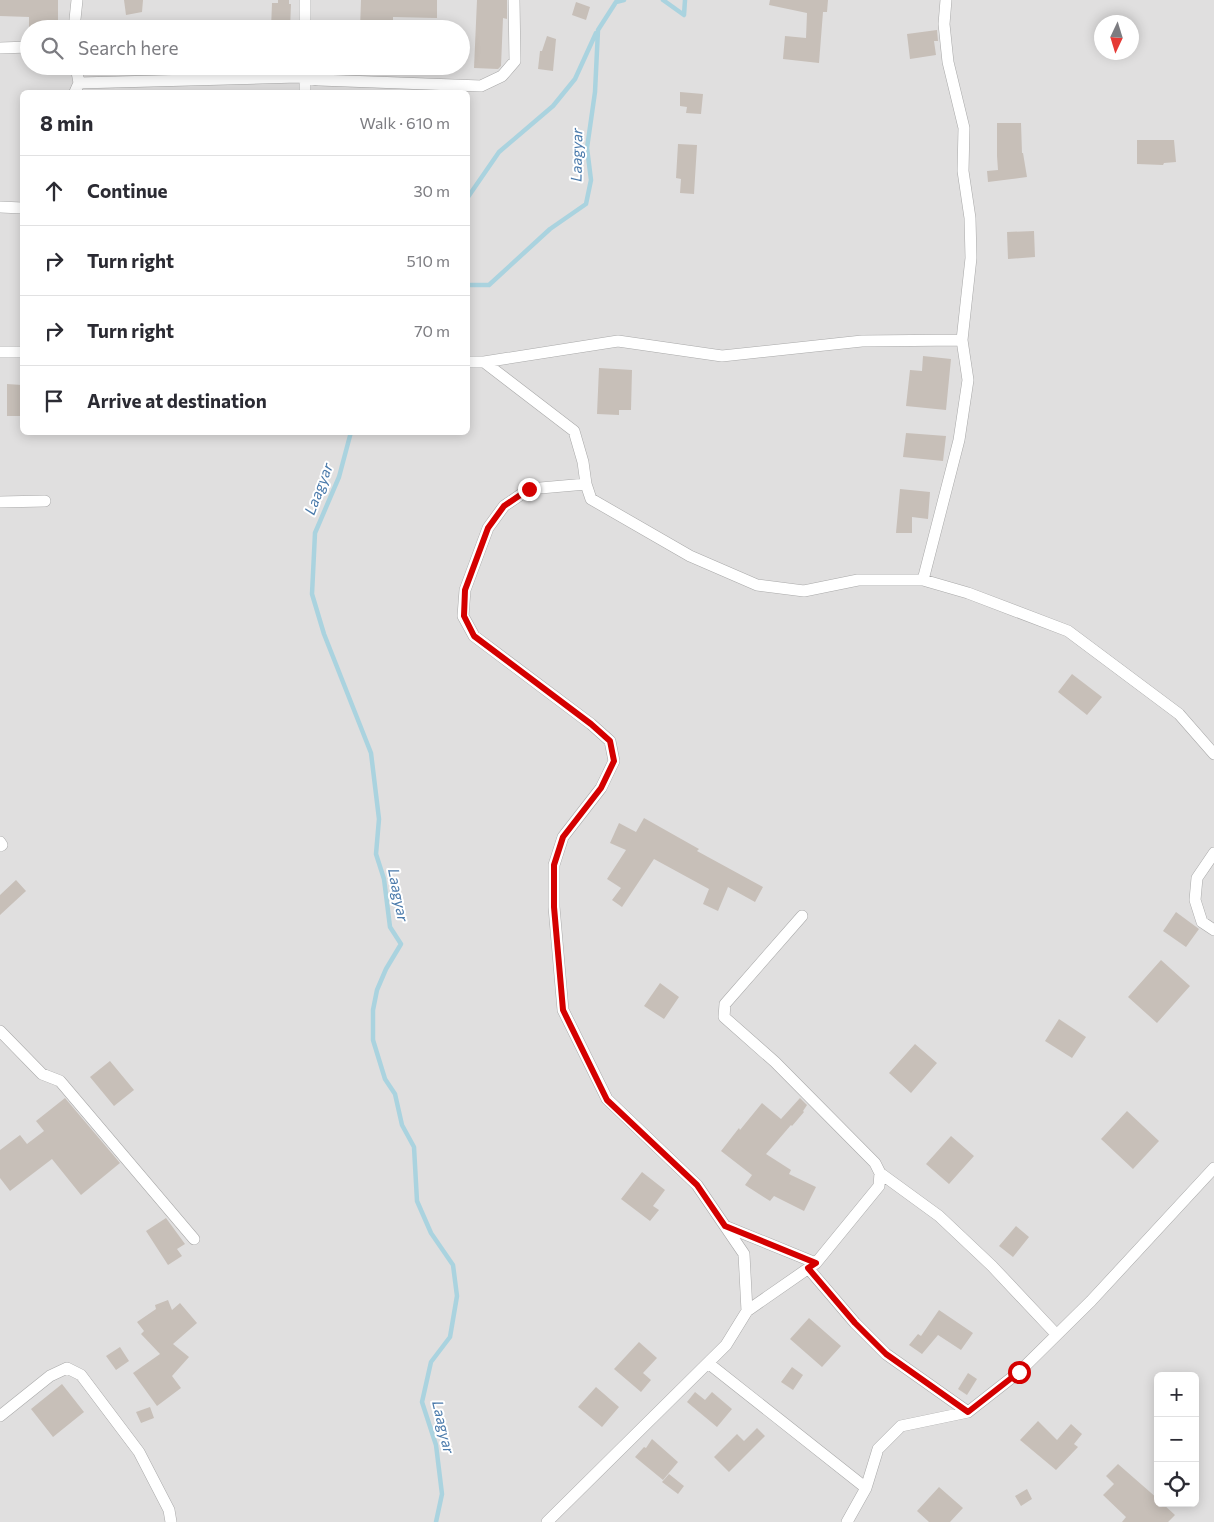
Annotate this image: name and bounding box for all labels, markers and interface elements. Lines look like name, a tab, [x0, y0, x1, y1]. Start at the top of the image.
north arrow	[1094, 15, 1139, 60]
search box	[20, 20, 470, 75]
icon: search	[38, 34, 66, 62]
text: Search here	[78, 36, 178, 59]
text: 8 min	[40, 110, 93, 135]
text: Walk · 610 m	[360, 113, 450, 132]
water label: Laagyar	[567, 127, 585, 182]
icon: ahead	[40, 177, 68, 205]
text: Continue	[87, 179, 167, 202]
text: 30 m	[413, 181, 450, 200]
icon: right	[40, 247, 68, 275]
text: Turn right	[87, 249, 174, 272]
text: 510 m	[407, 251, 450, 270]
icon: right	[40, 317, 68, 345]
text: Turn right	[87, 319, 174, 342]
text: 70 m	[414, 321, 450, 340]
icon: arrive	[40, 387, 68, 415]
text: Arrive at destination	[87, 389, 267, 412]
water label: Laagyar	[300, 459, 336, 517]
route end	[518, 478, 541, 501]
water label: Laagyar	[385, 867, 413, 924]
route start	[1008, 1361, 1031, 1384]
map controls	[1154, 1372, 1199, 1507]
button: +	[1154, 1372, 1199, 1417]
water label: Laagyar	[429, 1399, 459, 1456]
button: −	[1154, 1417, 1199, 1462]
button: locate	[1154, 1462, 1199, 1507]

